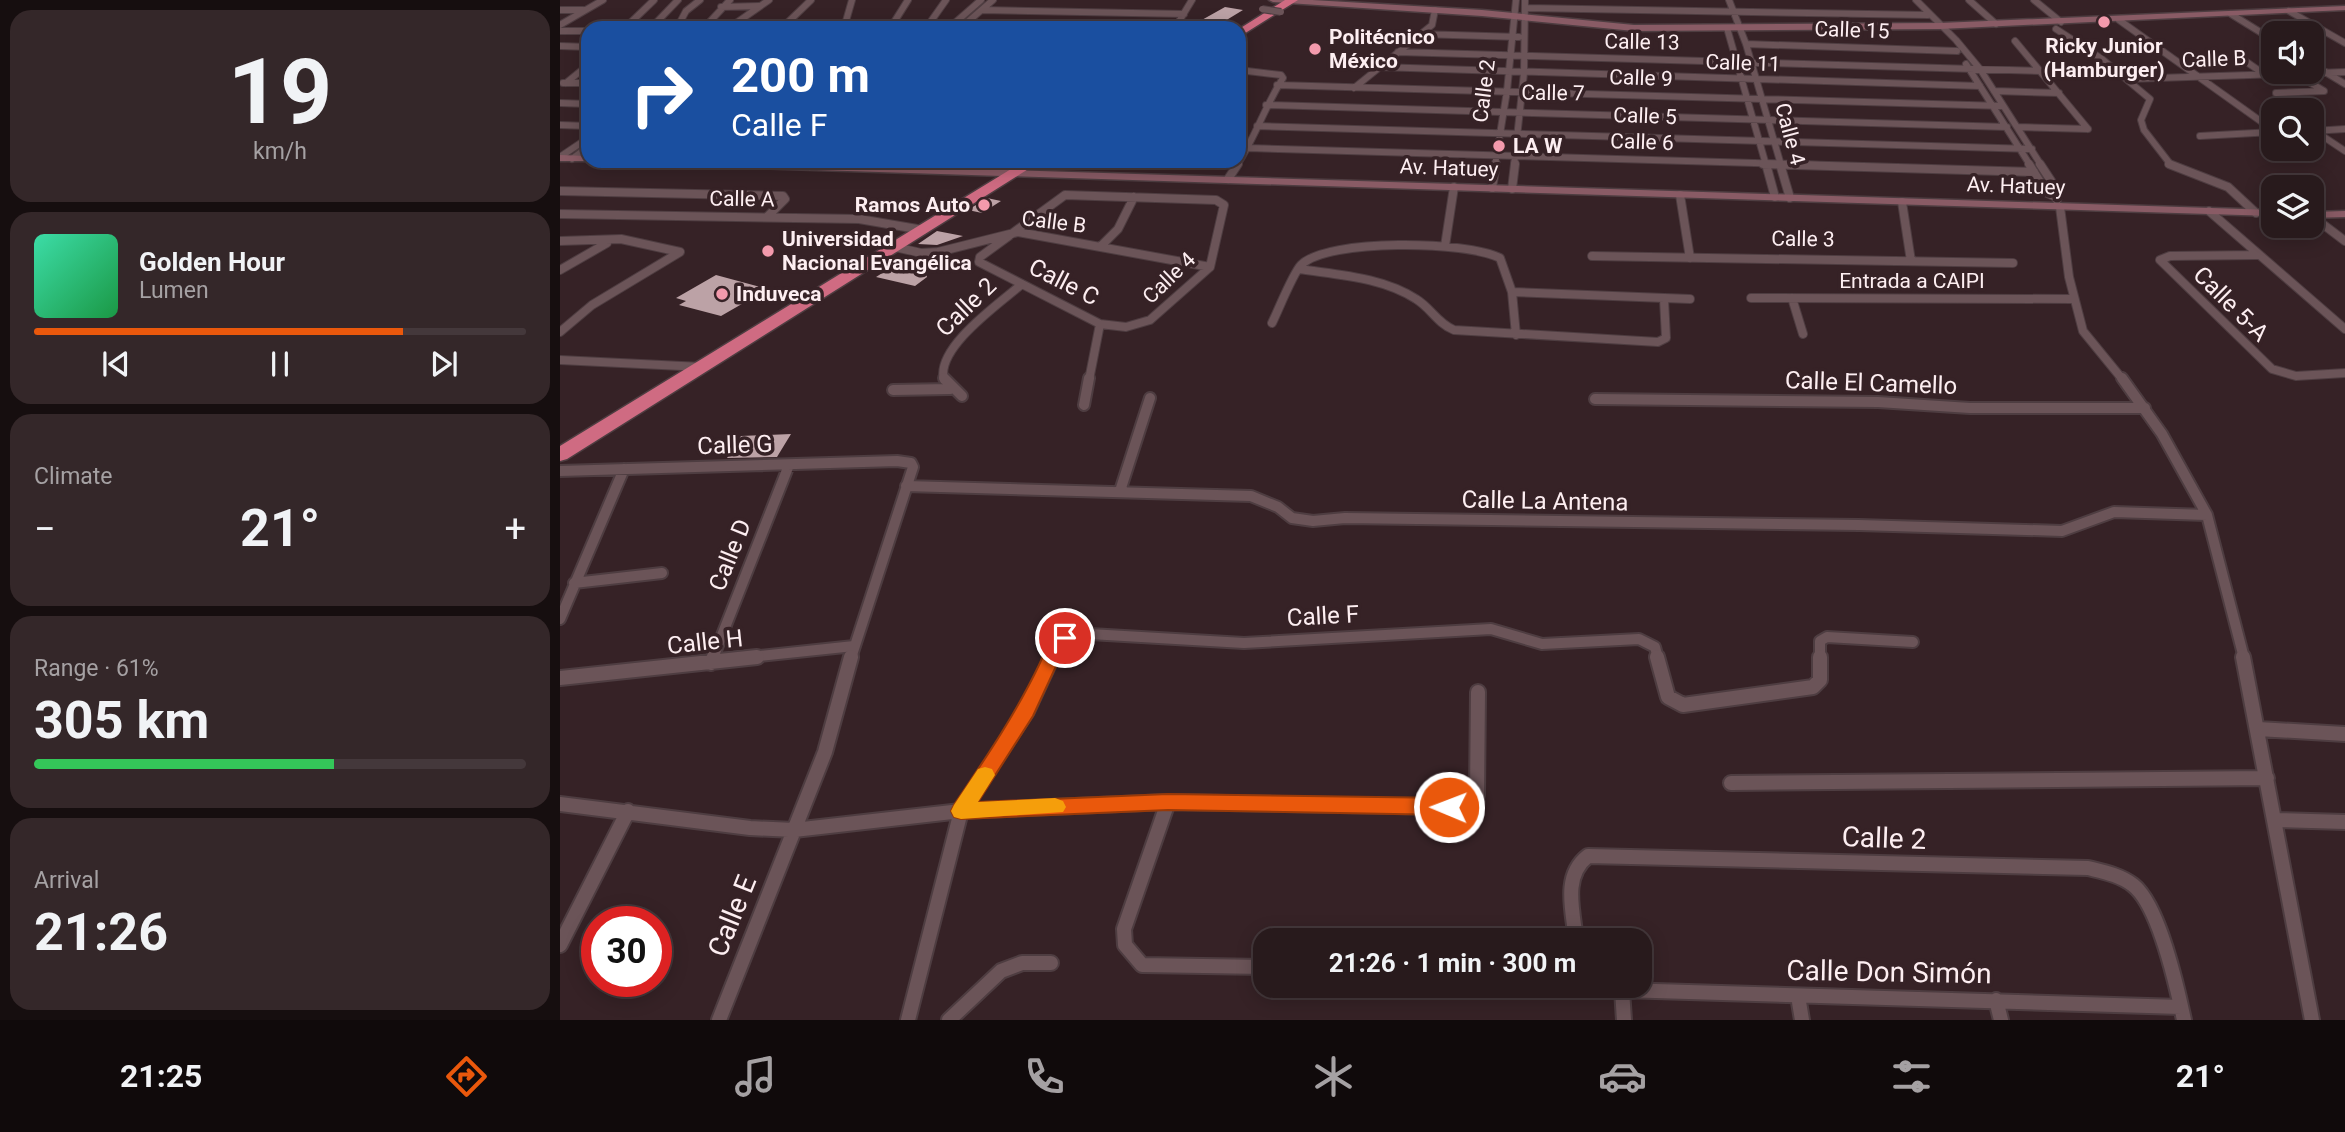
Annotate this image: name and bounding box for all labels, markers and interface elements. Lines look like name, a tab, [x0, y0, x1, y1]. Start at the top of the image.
marker: Ricky Junior (Hamburger)	[2096, 14, 2112, 30]
street label: Calle 15	[1814, 17, 1890, 43]
map controls	[2261, 21, 2324, 238]
button: sound	[2261, 21, 2324, 84]
place label: Politécnico México	[1329, 25, 1435, 73]
street label: Calle 13	[1604, 29, 1680, 55]
place label: Ricky Junior (Hamburger)	[2043, 34, 2165, 82]
text: 19	[228, 39, 332, 145]
marker: Politécnico México	[1307, 41, 1323, 57]
street label: Calle B	[2181, 46, 2247, 72]
text: 200 m	[731, 47, 870, 104]
icon: right	[616, 49, 707, 140]
street label: Calle 11	[1705, 50, 1781, 76]
street label: Calle 2	[1468, 58, 1500, 124]
street label: Calle 9	[1609, 65, 1673, 91]
street label: Calle 7	[1521, 80, 1585, 106]
button: search	[2261, 98, 2324, 161]
street label: Calle 4	[1770, 100, 1810, 168]
street label: Calle 5	[1613, 103, 1677, 129]
text: Calle F	[731, 106, 827, 144]
street label: Calle 6	[1610, 129, 1674, 155]
place label: LA W	[1513, 134, 1563, 158]
text: km/h	[253, 138, 307, 165]
marker: LA W	[1491, 138, 1507, 154]
street label: Av. Hatuey	[1399, 154, 1499, 182]
street label: Av. Hatuey	[1966, 172, 2066, 200]
button: layers	[2261, 175, 2324, 238]
street label: Calle A	[709, 186, 775, 212]
place label: Ramos Auto	[855, 193, 970, 217]
marker: Ramos Auto	[976, 197, 992, 213]
street label: Calle B	[1020, 206, 1088, 238]
street label: Calle 3	[1771, 226, 1835, 252]
place label: Universidad Nacional Evangélica	[782, 227, 972, 275]
marker: Universidad Nacional Evangélica	[760, 243, 776, 259]
text: Golden Hour	[139, 247, 285, 277]
street label: Calle 4	[1138, 247, 1200, 309]
street label: Calle C	[1024, 253, 1104, 311]
street label: Calle 5-A	[2188, 261, 2275, 348]
street label: Entrada a CAIPI	[1839, 269, 1985, 293]
street label: Calle 2	[930, 272, 1002, 342]
text: Lumen	[139, 277, 209, 304]
place label: Induveca	[736, 282, 822, 306]
marker: Induveca	[714, 286, 730, 302]
icon: previous	[97, 345, 135, 383]
icon: pause	[261, 345, 299, 383]
icon: next	[425, 345, 463, 383]
street label: Calle El Camello	[1784, 366, 1958, 400]
street label: Calle G	[697, 430, 773, 460]
text: Climate	[34, 463, 113, 490]
street label: Calle La Antena	[1461, 486, 1629, 516]
text: 21°	[240, 498, 320, 559]
text: −	[34, 507, 56, 551]
text: +	[504, 507, 526, 551]
street label: Calle D	[703, 515, 757, 595]
street label: Calle F	[1286, 600, 1360, 632]
pin	[1035, 608, 1095, 668]
icon: arrive	[1046, 619, 1084, 657]
street label: Calle H	[666, 624, 744, 660]
text: Range · 61%	[34, 655, 159, 682]
text: 305 km	[34, 690, 209, 751]
position arrow	[1412, 770, 1486, 844]
street label: Calle 2	[1841, 820, 1927, 856]
text: Arrival	[34, 867, 99, 894]
street label: Calle E	[701, 871, 763, 961]
text: 21:26	[34, 902, 168, 963]
speed limit sign: 30	[581, 906, 672, 997]
text: 21:26 · 1 min · 300 m	[1329, 948, 1576, 978]
street label: Calle Don Simón	[1786, 954, 1992, 990]
icon: directions	[442, 1052, 491, 1101]
icon: music	[731, 1052, 780, 1101]
icon: phone	[1020, 1052, 1069, 1101]
icon: climate	[1309, 1052, 1358, 1101]
icon: car	[1598, 1052, 1647, 1101]
icon: filters	[1887, 1052, 1936, 1101]
text: 21:25	[120, 1057, 202, 1095]
text: 21°	[2176, 1057, 2225, 1095]

